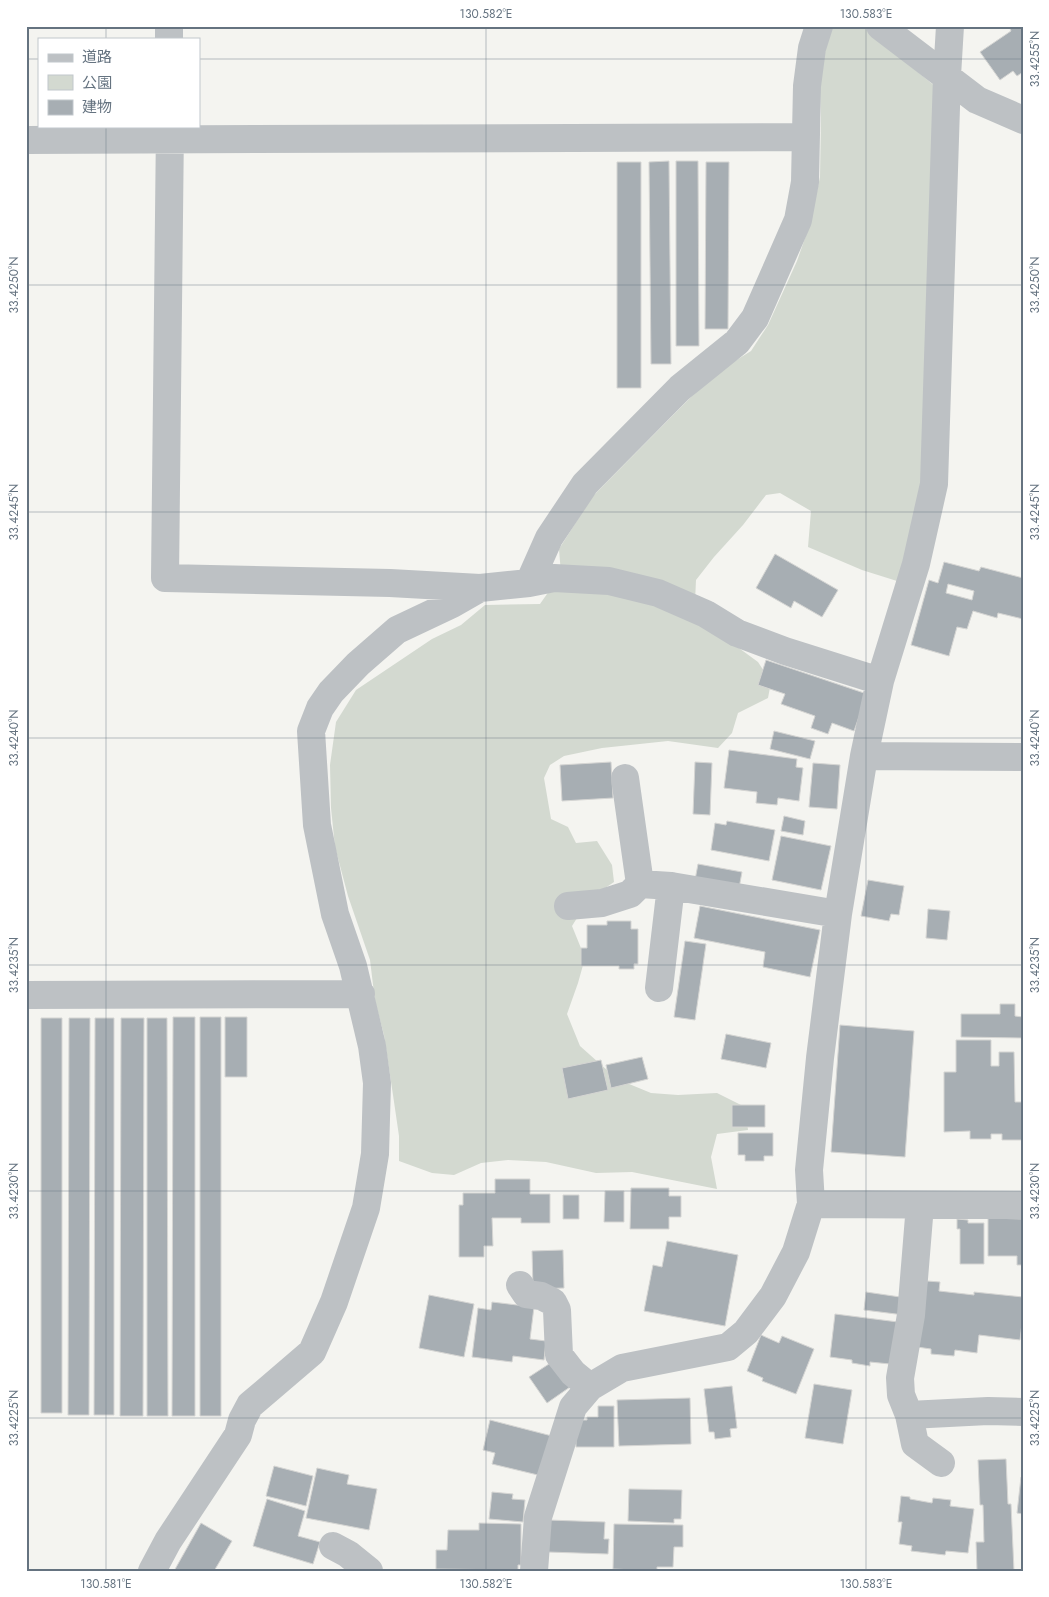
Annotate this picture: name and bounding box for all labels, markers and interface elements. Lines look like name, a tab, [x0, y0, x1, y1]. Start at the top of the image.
text: 130.582°E	[460, 5, 512, 23]
text: 130.583°E	[840, 5, 892, 23]
text: 33.4255°N	[1026, 31, 1044, 87]
legend	[38, 38, 200, 128]
text: 道路	[82, 46, 112, 68]
text: 公園	[82, 72, 112, 94]
text: 建物	[82, 96, 112, 118]
text: 33.4250°N	[5, 257, 23, 313]
text: 33.4250°N	[1026, 257, 1044, 313]
text: 33.4245°N	[5, 484, 23, 540]
text: 33.4245°N	[1026, 484, 1044, 540]
text: 33.4240°N	[5, 709, 23, 767]
text: 33.4240°N	[1026, 709, 1044, 767]
text: 33.4235°N	[5, 937, 23, 993]
text: 33.4235°N	[1026, 937, 1044, 993]
text: 33.4230°N	[5, 1163, 23, 1219]
text: 33.4230°N	[1026, 1163, 1044, 1219]
text: 33.4225°N	[5, 1390, 23, 1446]
text: 33.4225°N	[1026, 1390, 1044, 1446]
text: 130.581°E	[80, 1575, 132, 1593]
text: 130.582°E	[460, 1575, 512, 1593]
text: 130.583°E	[840, 1575, 892, 1593]

